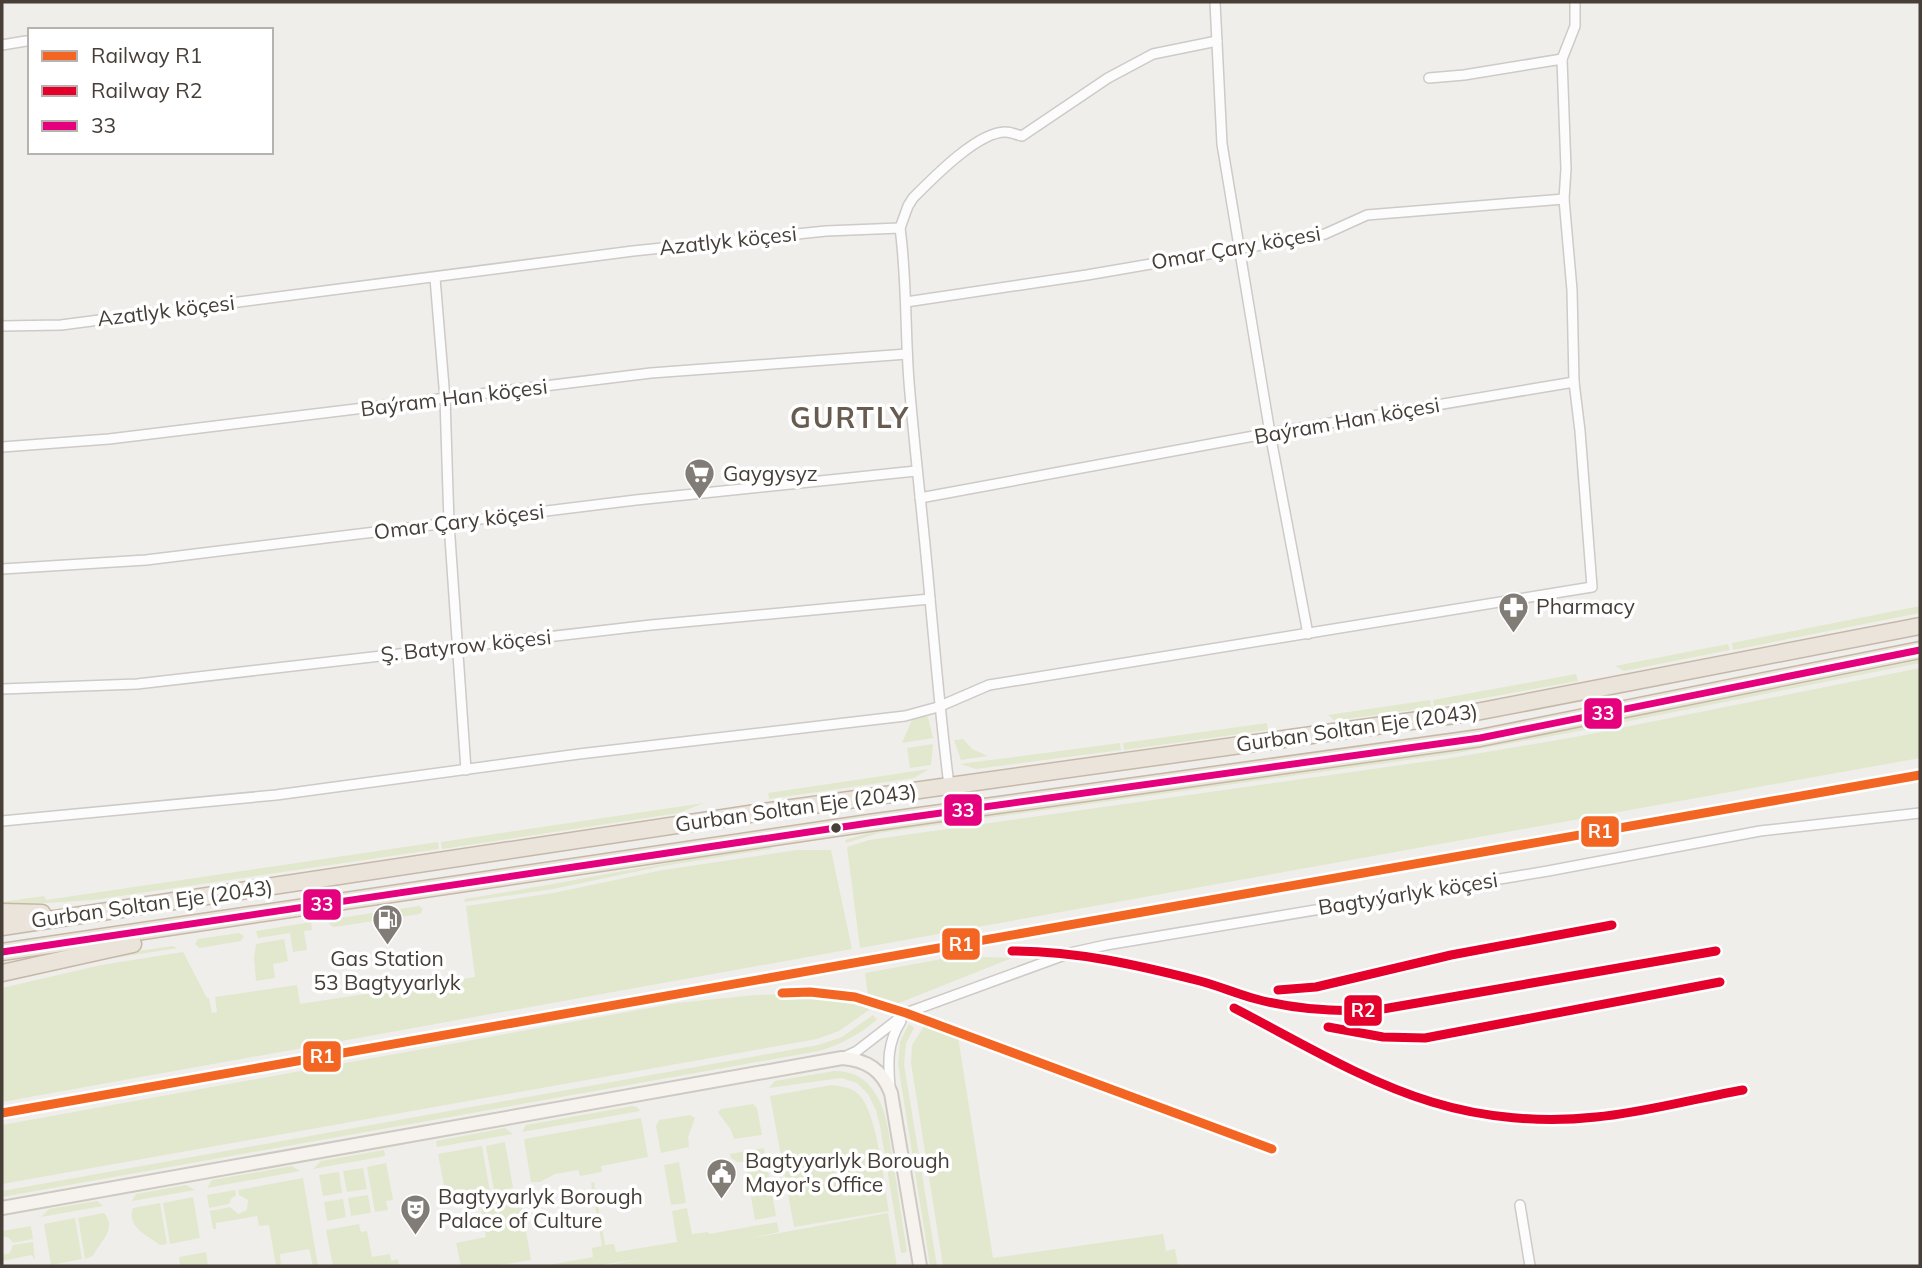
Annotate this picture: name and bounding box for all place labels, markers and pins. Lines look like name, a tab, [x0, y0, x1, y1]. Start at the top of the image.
supermarket icon: Gaygysyz	[683, 457, 717, 501]
place label: Gaygysyz	[723, 460, 818, 486]
pharmacy icon: Pharmacy	[1496, 590, 1530, 634]
place label: Pharmacy	[1536, 593, 1635, 619]
unlabelled marker	[829, 821, 843, 835]
fuel station icon: Gas Station 53 Bagtyyarlyk	[370, 902, 404, 946]
place label: Gas Station 53 Bagtyyarlyk	[313, 945, 461, 995]
place label: Bagtyyarlyk Borough Mayor's Office	[745, 1147, 950, 1197]
public building icon: Bagtyyarlyk Borough Mayor's Office	[705, 1156, 739, 1200]
place label: Bagtyyarlyk Borough Palace of Culture	[438, 1183, 643, 1233]
theatre icon: Bagtyyarlyk Borough Palace of Culture	[398, 1192, 432, 1236]

